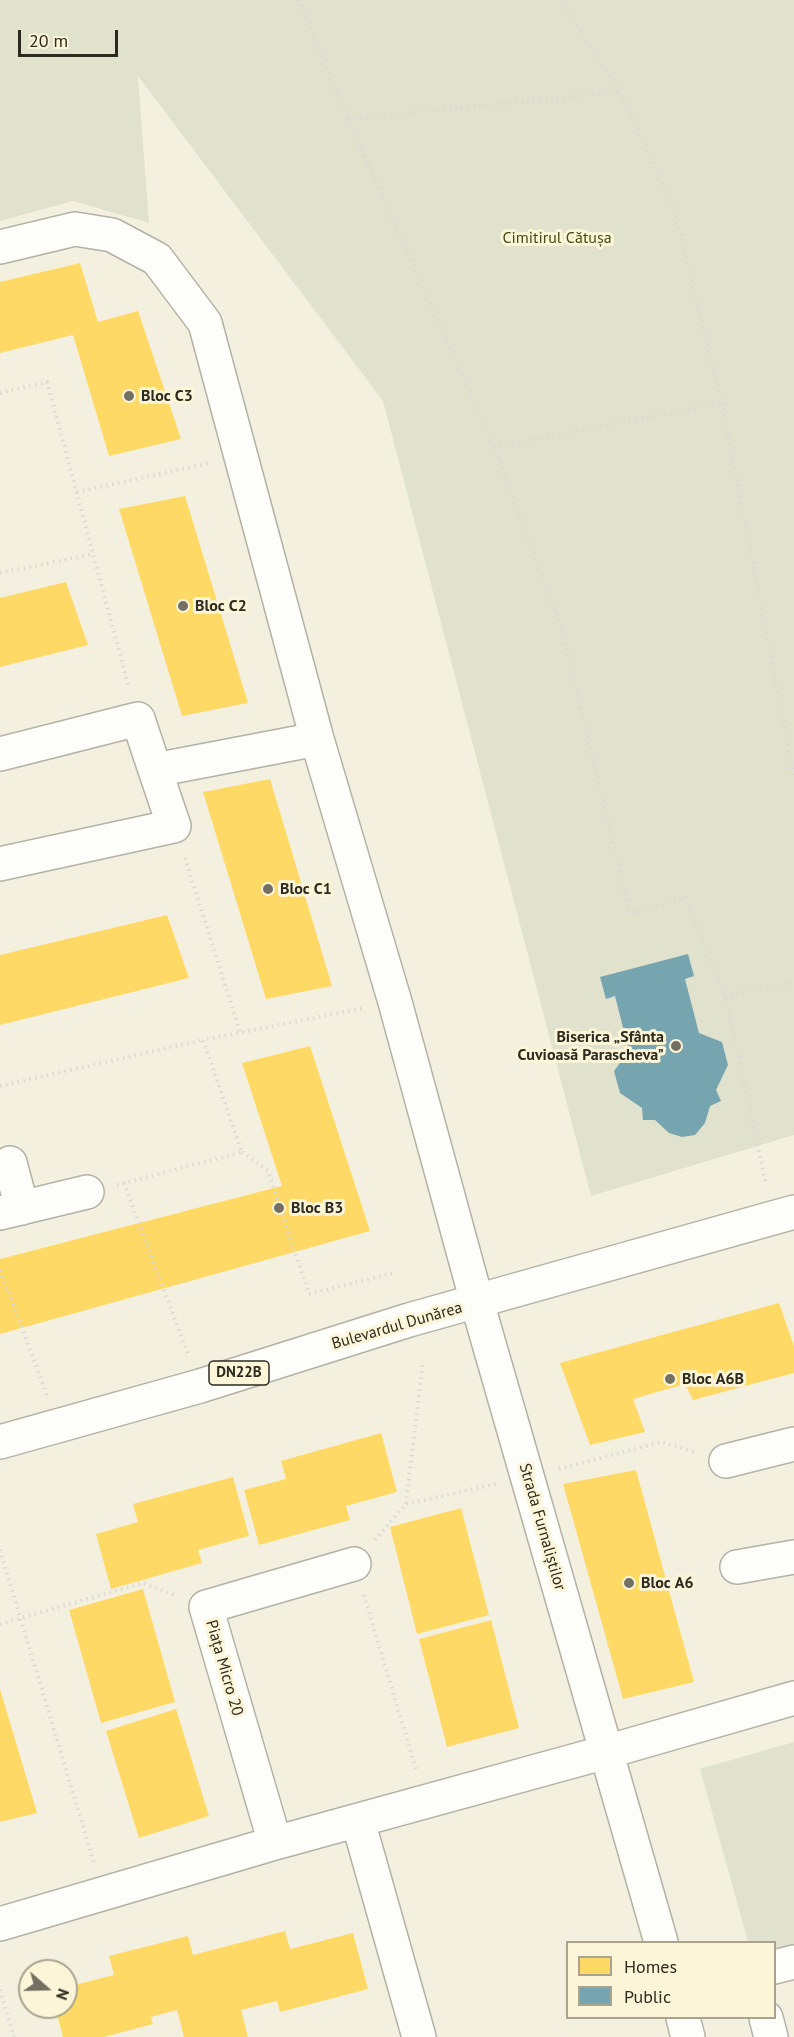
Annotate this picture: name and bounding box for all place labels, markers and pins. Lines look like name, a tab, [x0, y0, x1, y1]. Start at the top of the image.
place label: Bloc C3	[141, 386, 193, 406]
marker: Bloc C3	[122, 389, 136, 403]
place label: Bloc C2	[195, 596, 247, 616]
marker: Bloc C2	[176, 599, 190, 613]
place label: Bloc C1	[280, 879, 332, 899]
marker: Bloc C1	[261, 882, 275, 896]
place label: Biserica „Sfânta Cuvioasă Parascheva"	[518, 1027, 664, 1065]
marker: Biserica „Sfânta Cuvioasă Parascheva"	[669, 1039, 683, 1053]
place label: Bloc B3	[291, 1198, 343, 1218]
marker: Bloc B3	[272, 1201, 286, 1215]
place label: Bloc A6B	[682, 1369, 744, 1389]
marker: Bloc A6B	[663, 1372, 677, 1386]
place label: Bloc A6	[641, 1573, 693, 1593]
marker: Bloc A6	[622, 1576, 636, 1590]

